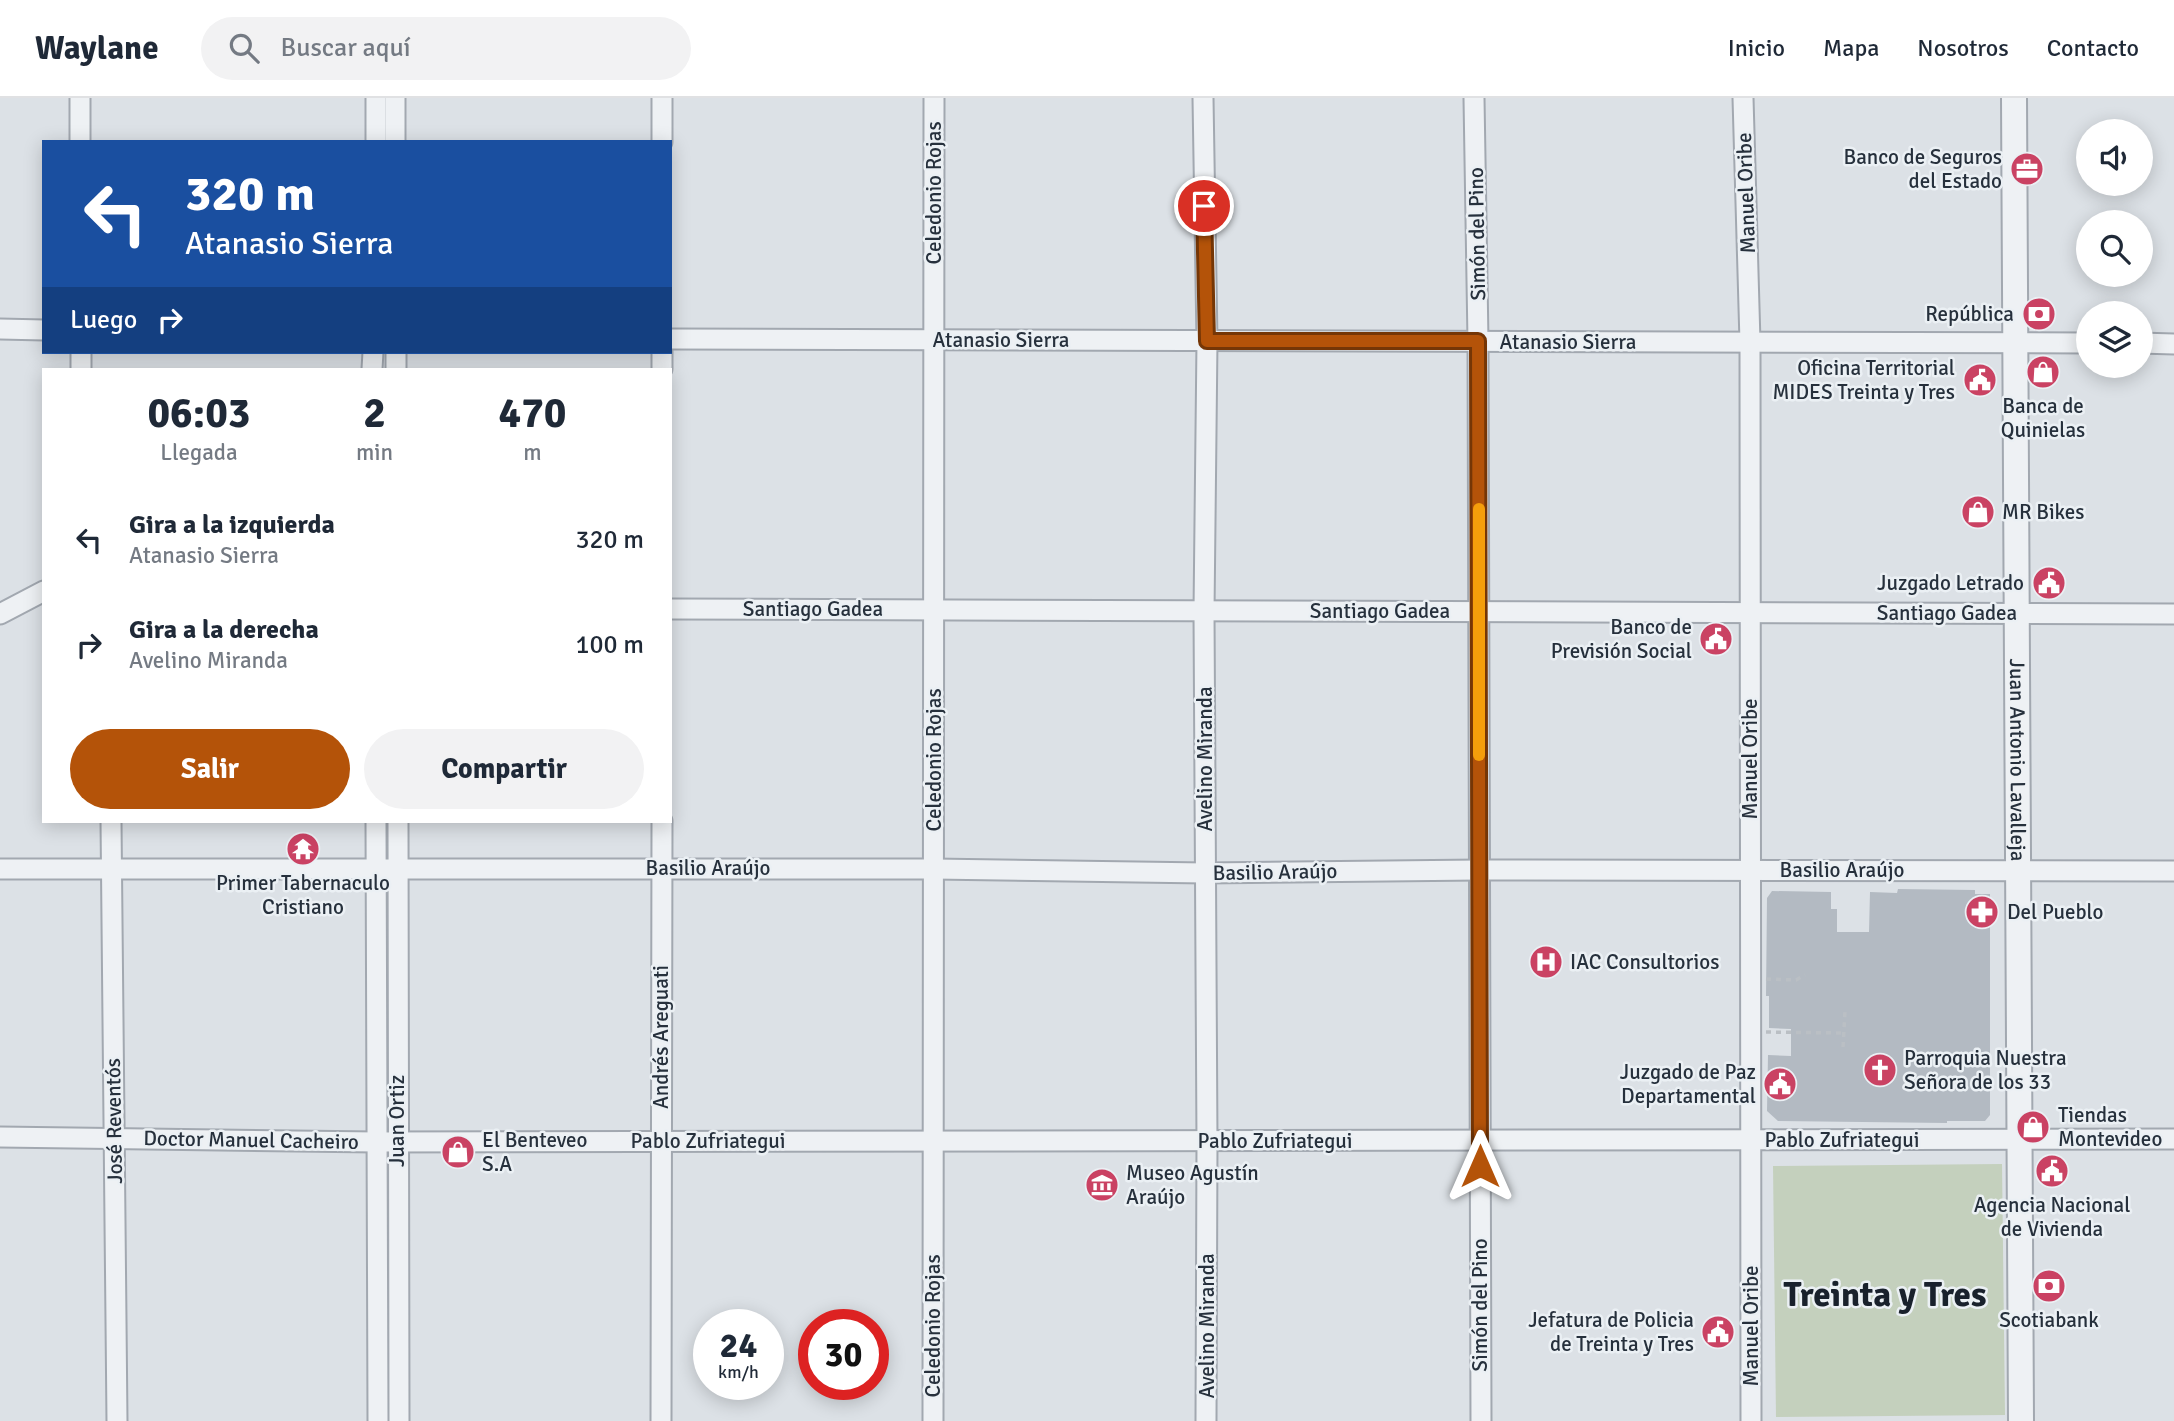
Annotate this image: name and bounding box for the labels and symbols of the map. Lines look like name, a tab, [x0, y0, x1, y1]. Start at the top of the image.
street label: Celedonio Rojas	[921, 121, 947, 265]
street label: Manuel Oribe	[1731, 132, 1761, 254]
place label: Banco de Seguros del Estado	[1843, 144, 2002, 194]
office icon: Banco de Seguros del Estado	[2008, 150, 2046, 188]
street label: Simón del Pino	[1463, 167, 1491, 301]
pin	[1174, 176, 1234, 236]
bank icon: República	[2020, 295, 2058, 333]
place label: República	[1925, 301, 2014, 327]
street label: Atanasio Sierra	[933, 327, 1069, 353]
street label: Atanasio Sierra	[1500, 329, 1636, 355]
shop icon: Banca de Quinielas	[2024, 353, 2062, 391]
place label: Oficina Territorial MIDES Treinta y Tres	[1772, 355, 1955, 405]
public building icon: Oficina Territorial MIDES Treinta y Tres	[1961, 361, 1999, 399]
place label: Banca de Quinielas	[2001, 393, 2085, 443]
shop icon: MR Bikes	[1959, 493, 1997, 531]
place label: MR Bikes	[2002, 499, 2084, 525]
public building icon: Juzgado Letrado	[2030, 564, 2068, 602]
place label: Juzgado Letrado	[1877, 570, 2024, 596]
street label: Santiago Gadea	[743, 596, 883, 622]
street label: Santiago Gadea	[1310, 598, 1450, 624]
street label: Santiago Gadea	[1877, 600, 2017, 626]
place label: Banco de Previsión Social	[1551, 614, 1692, 664]
public building icon: Banco de Previsión Social	[1697, 620, 1735, 658]
street label: Juan Antonio Lavalleja	[2004, 658, 2031, 862]
street label: Avelino Miranda	[1192, 686, 1218, 832]
street label: Celedonio Rojas	[921, 688, 947, 832]
street label: Manuel Oribe	[1737, 699, 1763, 819]
temple icon: Primer Tabernaculo Cristiano	[284, 830, 322, 868]
street label: Basilio Araújo	[646, 855, 770, 881]
street label: Basilio Araújo	[1780, 857, 1904, 883]
street label: Basilio Araújo	[1212, 858, 1338, 886]
place label: Primer Tabernaculo Cristiano	[216, 870, 390, 920]
pharmacy icon: Del Pueblo	[1963, 893, 2001, 931]
place label: Del Pueblo	[2007, 899, 2103, 925]
hospital icon: IAC Consultorios	[1527, 943, 1565, 981]
place label: IAC Consultorios	[1570, 949, 1719, 975]
street label: Andrés Areguati	[648, 965, 674, 1109]
place label: Parroquia Nuestra Señora de los 33	[1904, 1045, 2067, 1095]
church icon: Parroquia Nuestra Señora de los 33	[1861, 1051, 1899, 1089]
street label: José Reventós	[100, 1058, 128, 1184]
place label: Juzgado de Paz Departamental	[1620, 1059, 1756, 1109]
public building icon: Juzgado de Paz Departamental	[1761, 1065, 1799, 1103]
street label: Juan Ortiz	[384, 1075, 410, 1167]
place label: Tiendas Montevideo	[2058, 1102, 2162, 1152]
shop icon: Tiendas Montevideo	[2014, 1108, 2052, 1146]
street label: Doctor Manuel Cacheiro	[143, 1125, 359, 1155]
place label: El Benteveo S.A	[482, 1127, 587, 1177]
street label: Pablo Zufriategui	[1765, 1127, 1919, 1153]
street label: Pablo Zufriategui	[631, 1128, 785, 1154]
street label: Pablo Zufriategui	[1198, 1128, 1352, 1154]
position arrow	[1443, 1129, 1517, 1203]
shop icon: El Benteveo S.A	[439, 1133, 477, 1171]
public building icon: Agencia Nacional de Vivienda	[2033, 1152, 2071, 1190]
place label: Museo Agustín Araújo	[1126, 1160, 1259, 1210]
museum icon: Museo Agustín Araújo	[1083, 1166, 1121, 1204]
place label: Agencia Nacional de Vivienda	[1974, 1192, 2130, 1242]
street label: Simón del Pino	[1467, 1238, 1493, 1372]
street label: Avelino Miranda	[1194, 1253, 1220, 1399]
street label: Celedonio Rojas	[920, 1254, 946, 1398]
street label: Manuel Oribe	[1738, 1266, 1764, 1386]
bank icon: Scotiabank	[2030, 1267, 2068, 1305]
district label: Treinta y Tres	[1784, 1273, 1986, 1316]
place label: Jefatura de Policia de Treinta y Tres	[1528, 1307, 1694, 1357]
place label: Scotiabank	[1999, 1307, 2099, 1333]
speed limit sign: 30	[798, 1309, 889, 1400]
public building icon: Jefatura de Policia de Treinta y Tres	[1699, 1313, 1737, 1351]

